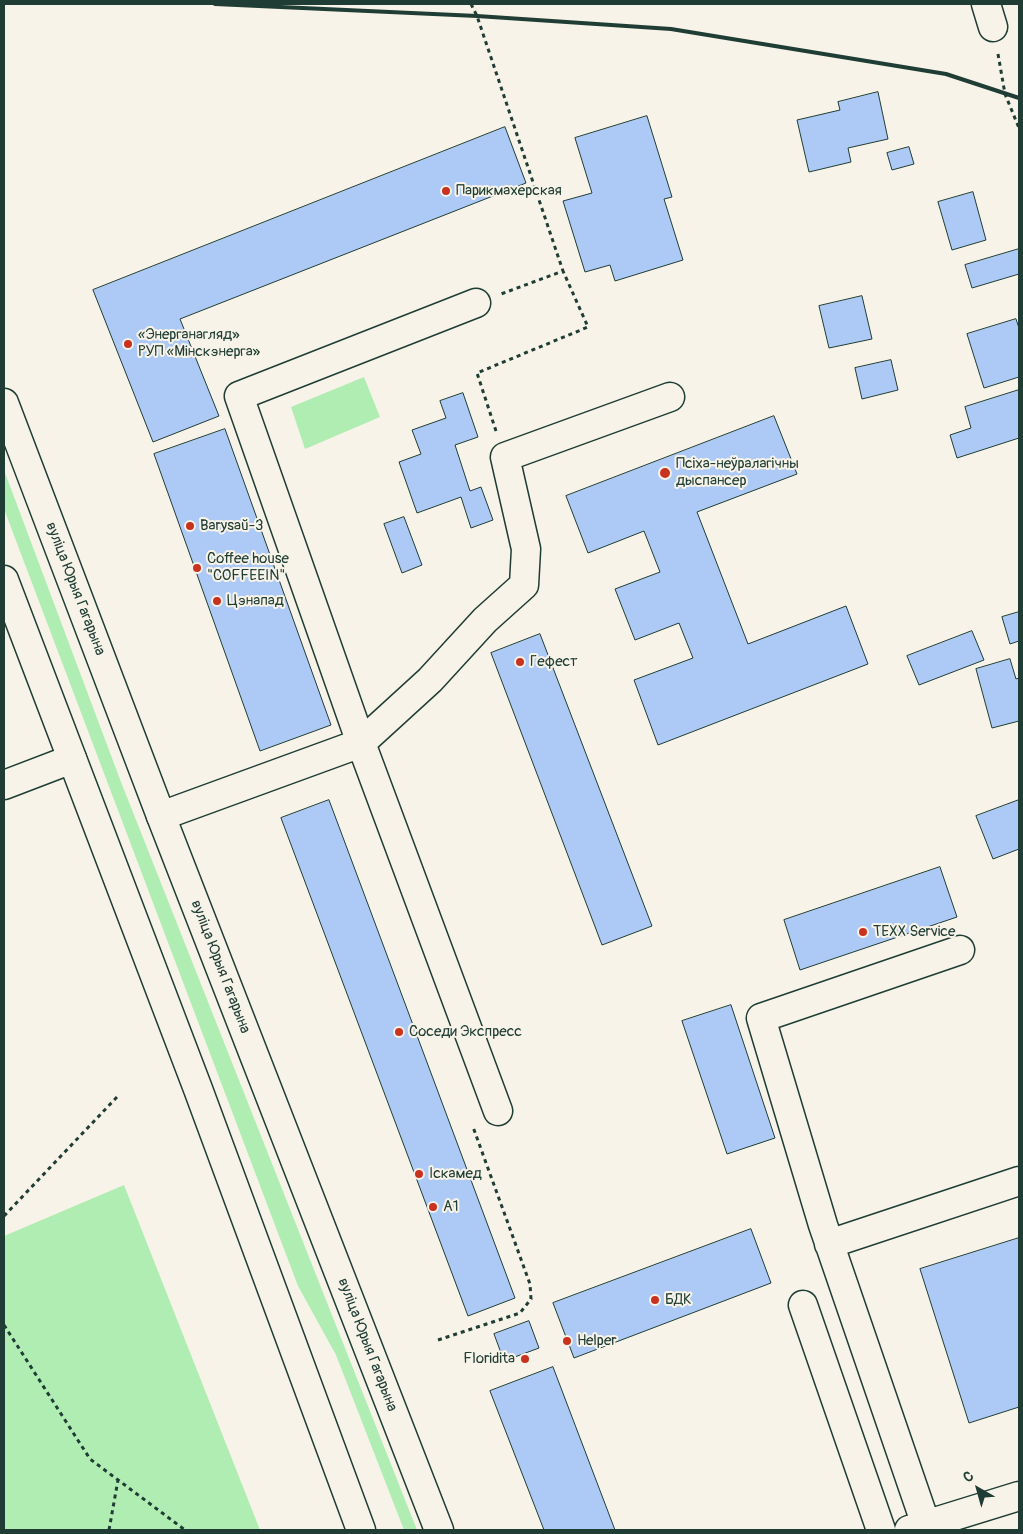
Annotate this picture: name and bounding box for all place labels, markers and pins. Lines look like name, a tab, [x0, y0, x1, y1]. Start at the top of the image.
place label: Парикмахерская	[456, 182, 562, 200]
marker: Парикмахерская	[440, 185, 452, 197]
place label: «Энерганагляд» РУП «Мінскэнерга»	[138, 326, 260, 361]
marker: «Энерганагляд» РУП «Мінскэнерга»	[122, 338, 134, 350]
place label: Псіха-неўралагічны дыспансер	[676, 455, 799, 490]
marker: Псіха-неўралагічны дыспансер	[658, 466, 672, 480]
place label: Barysaŭ-3	[200, 517, 263, 535]
marker: Barysaŭ-3	[184, 520, 196, 532]
place label: Coffee house "COFFEEIN"	[207, 550, 289, 585]
marker: Coffee house "COFFEEIN"	[191, 562, 203, 574]
place label: Цэнапад	[227, 592, 284, 610]
marker: Цэнапад	[211, 595, 223, 607]
place label: Гефест	[530, 653, 577, 671]
marker: Гефест	[514, 656, 526, 668]
place label: TEXX Service	[873, 923, 955, 941]
marker: TEXX Service	[857, 926, 869, 938]
place label: Соседи Экспресс	[409, 1023, 522, 1041]
marker: Соседи Экспресс	[393, 1026, 405, 1038]
place label: Іскамед	[429, 1165, 482, 1183]
marker: Іскамед	[413, 1168, 425, 1180]
place label: A1	[443, 1198, 459, 1216]
marker: A1	[427, 1201, 439, 1213]
place label: БДК	[665, 1291, 692, 1309]
marker: БДК	[649, 1294, 661, 1306]
place label: Helper	[577, 1332, 617, 1350]
marker: Helper	[561, 1335, 573, 1347]
place label: Floridita	[463, 1350, 515, 1368]
marker: Floridita	[519, 1353, 531, 1365]

